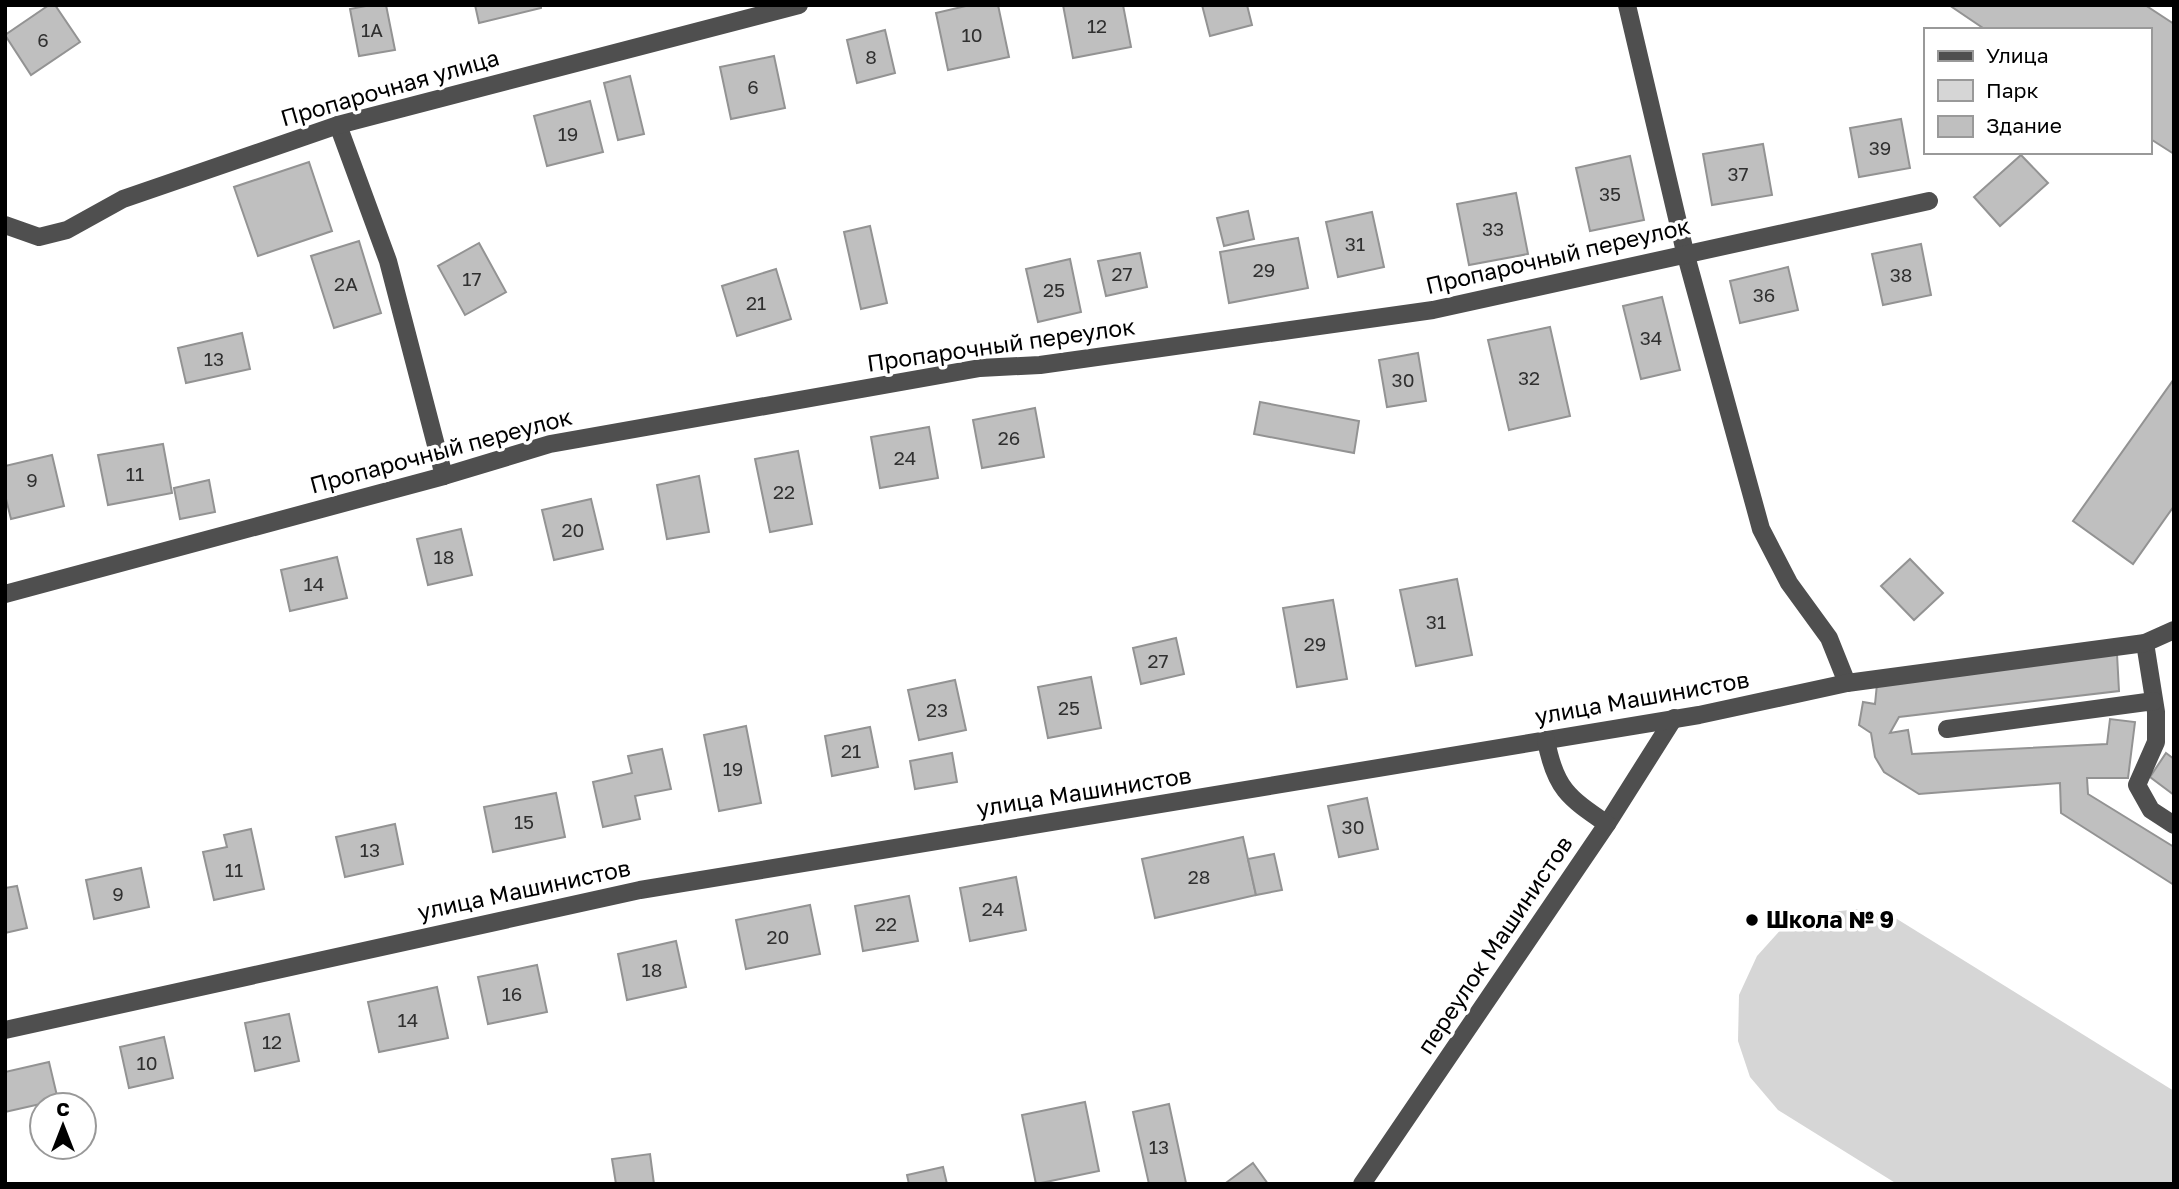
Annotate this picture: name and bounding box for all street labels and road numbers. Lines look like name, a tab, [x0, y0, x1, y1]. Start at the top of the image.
street label: Пропарочная улица	[277, 42, 502, 132]
street label: Пропарочный переулок	[1423, 211, 1693, 299]
street label: Пропарочный переулок	[865, 311, 1137, 377]
street label: Пропарочный переулок	[307, 402, 575, 499]
street label: улица Машинистов	[1533, 664, 1751, 730]
street label: улица Машинистов	[974, 760, 1193, 822]
street label: переулок Машинистов	[1411, 830, 1578, 1059]
street label: улица Машинистов	[415, 853, 633, 925]

